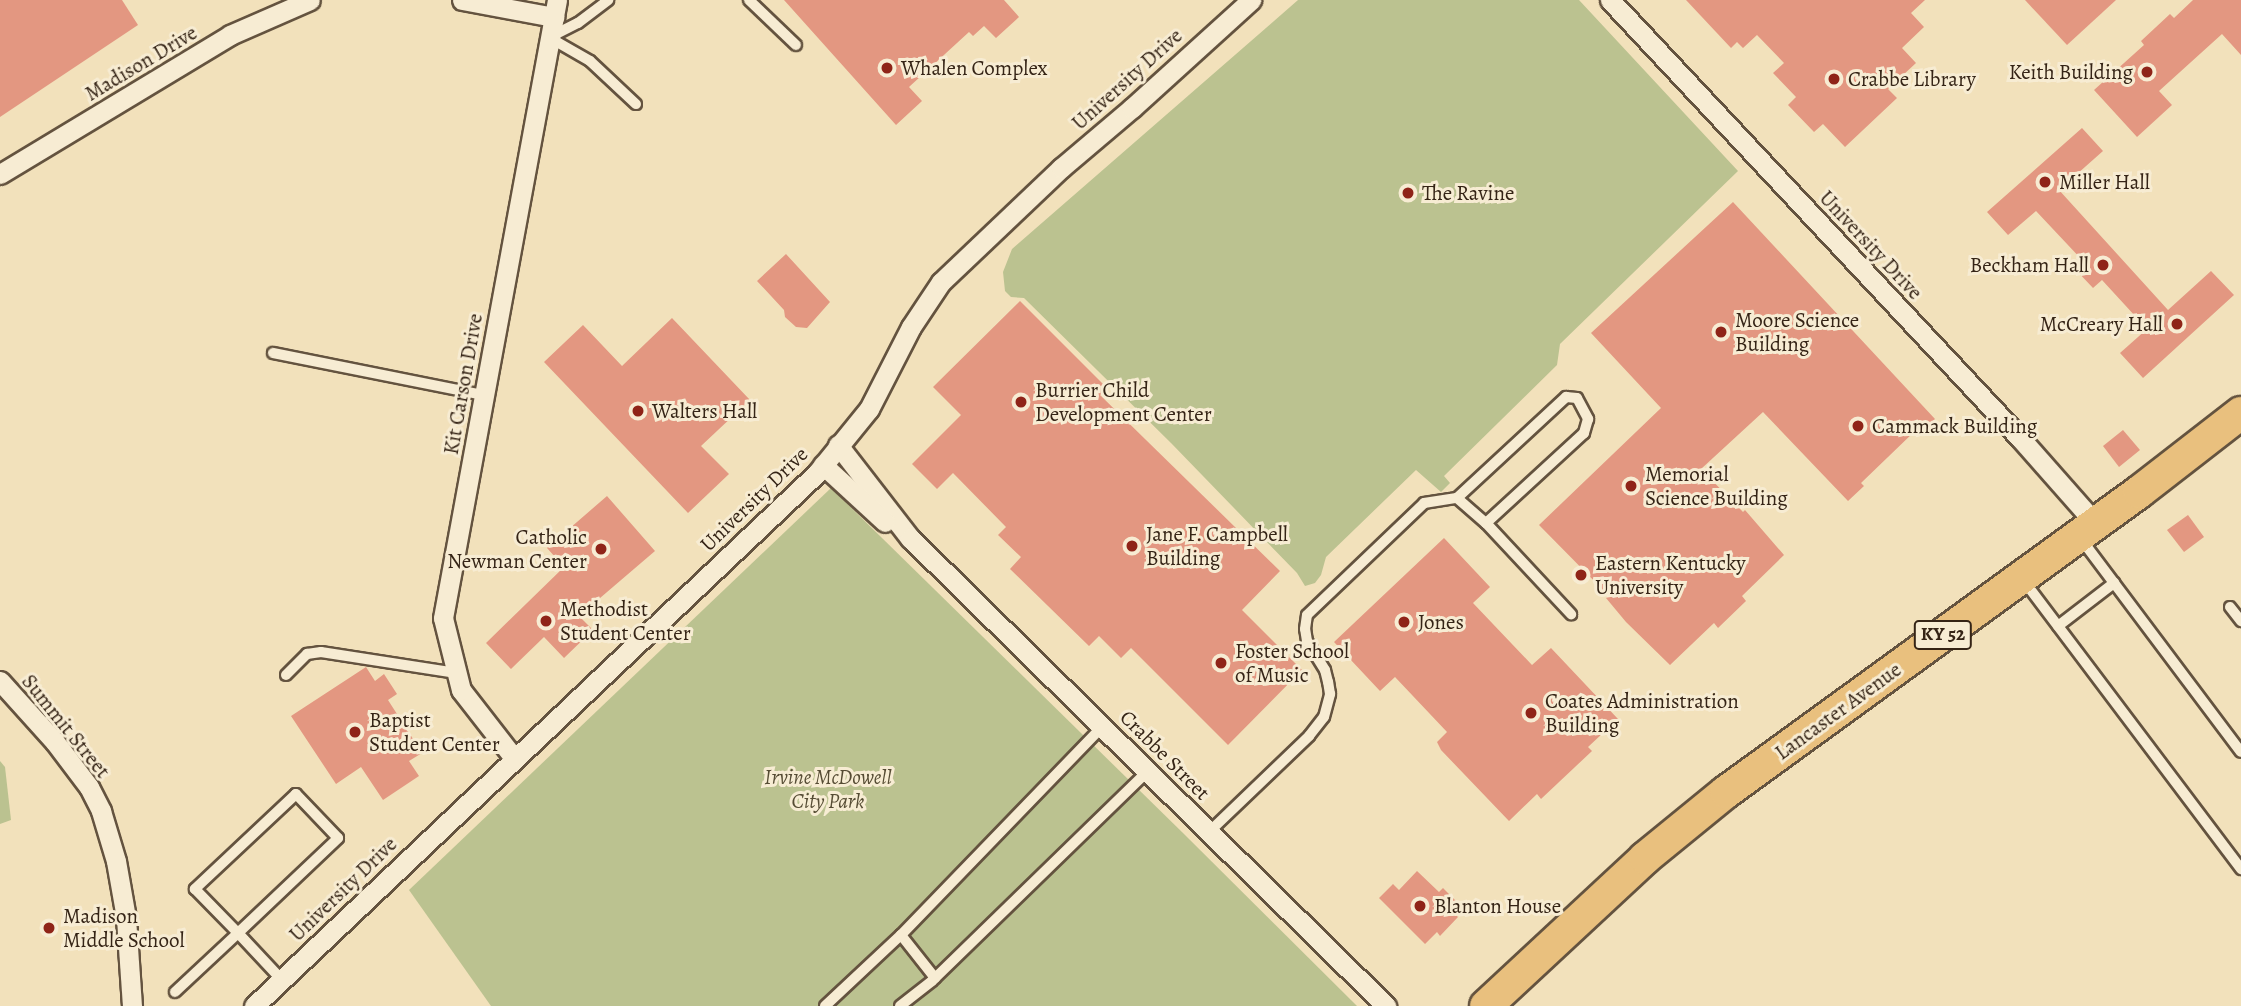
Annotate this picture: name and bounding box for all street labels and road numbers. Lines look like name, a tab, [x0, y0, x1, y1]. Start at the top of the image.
street label: Madison Drive	[80, 20, 202, 106]
street label: University Drive	[1067, 23, 1187, 135]
street label: University Drive	[1814, 185, 1928, 305]
street label: Kit Carson Drive	[438, 311, 488, 457]
street label: University Drive	[695, 441, 813, 557]
road number: KY 52	[1913, 620, 1973, 650]
street label: Lancaster Avenue	[1770, 657, 1906, 765]
street label: Summit Street	[17, 669, 115, 783]
street label: Crabbe Street	[1115, 705, 1215, 805]
street label: University Drive	[284, 831, 402, 947]

